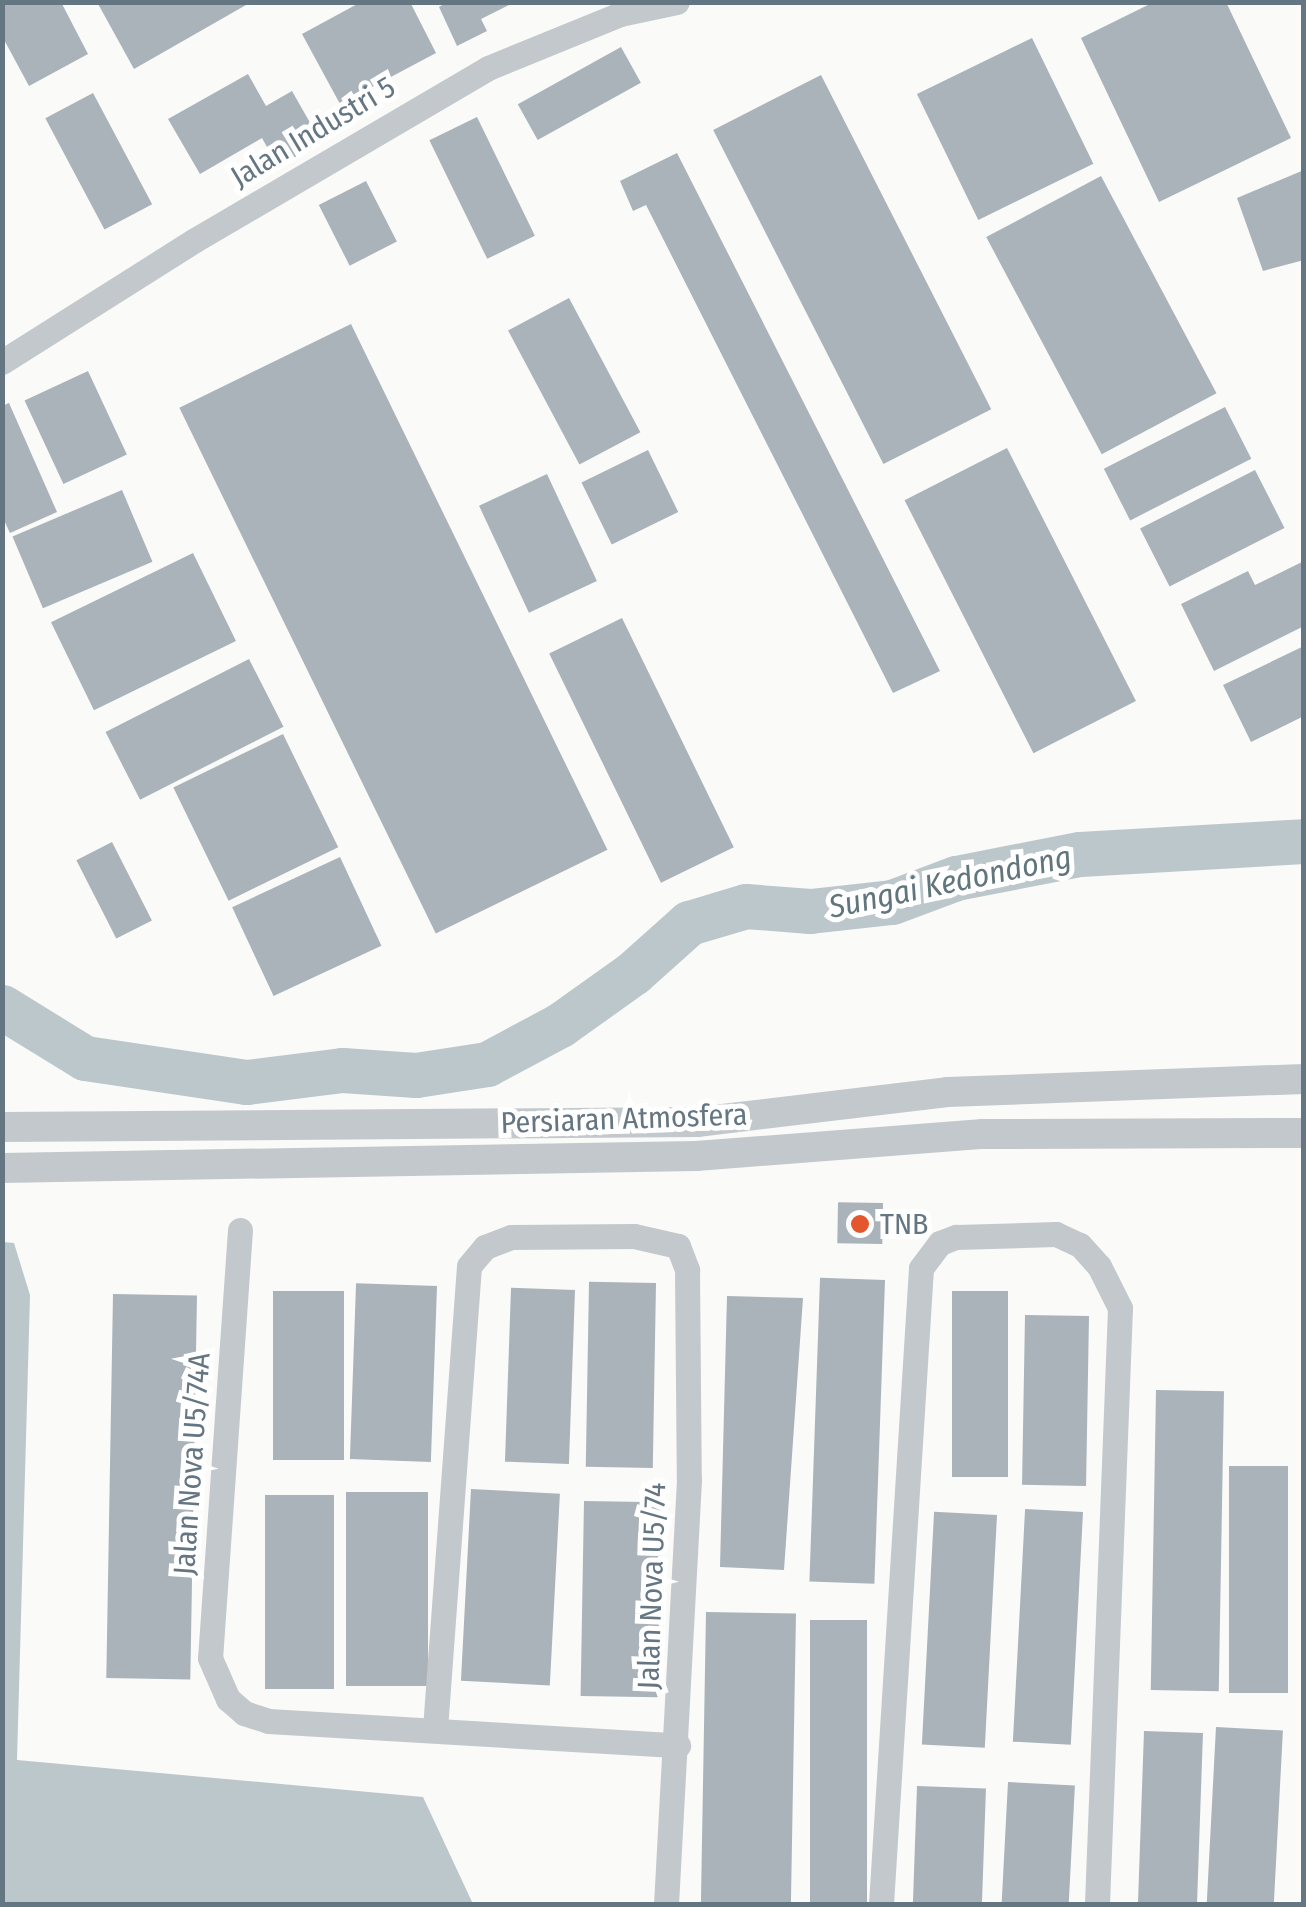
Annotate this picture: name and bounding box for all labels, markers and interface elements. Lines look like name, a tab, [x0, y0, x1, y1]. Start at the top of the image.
street label: Jalan Industri 5	[225, 69, 401, 195]
water label: Sungai Kedondong	[825, 838, 1075, 926]
street label: Persiaran Atmosfera	[500, 1097, 748, 1141]
place label: TNB	[880, 1206, 929, 1242]
marker: TNB	[849, 1213, 871, 1235]
street label: Jalan Nova U5/74A	[166, 1352, 218, 1576]
street label: Jalan Nova U5/74	[630, 1482, 674, 1690]

